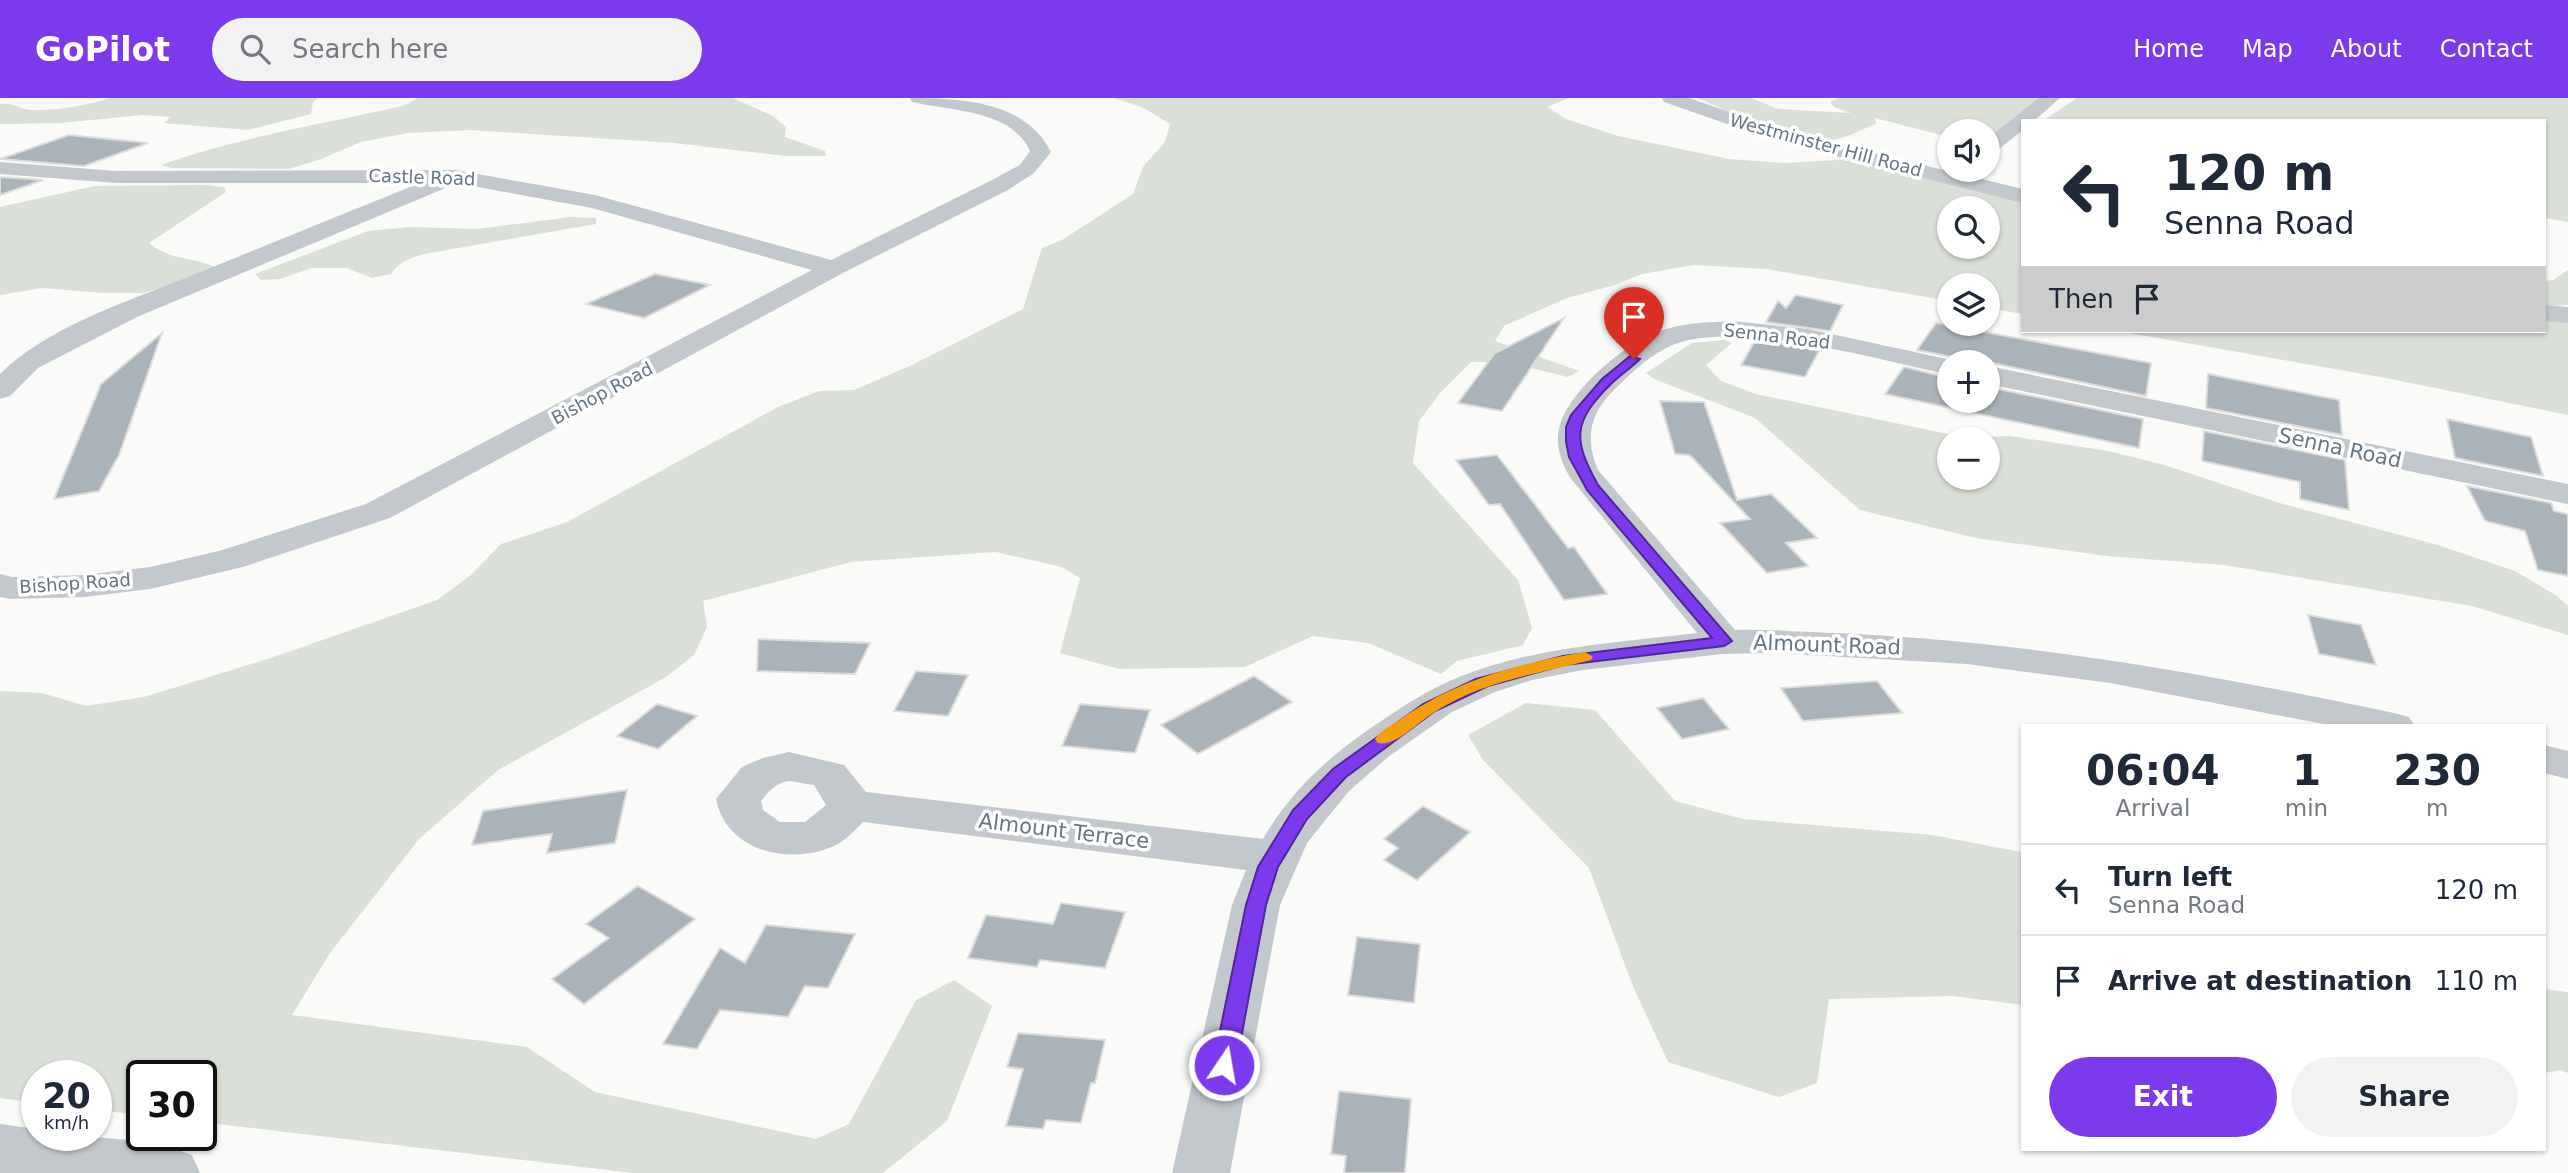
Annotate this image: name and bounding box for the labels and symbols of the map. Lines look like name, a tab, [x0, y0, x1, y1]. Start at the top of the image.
street label: Westminster Hill Road	[1728, 109, 1924, 181]
street label: Castle Road	[368, 165, 476, 189]
pin	[1604, 287, 1664, 359]
street label: Senna Road	[1722, 319, 1832, 353]
street label: Bishop Road	[548, 358, 656, 428]
street label: Senna Road	[2276, 423, 2404, 473]
street label: Bishop Road	[19, 569, 131, 597]
street label: Almount Road	[1753, 630, 1901, 660]
street label: Almount Terrace	[977, 809, 1151, 853]
position arrow	[1187, 1028, 1261, 1102]
speed limit sign: 30	[126, 1060, 217, 1151]

